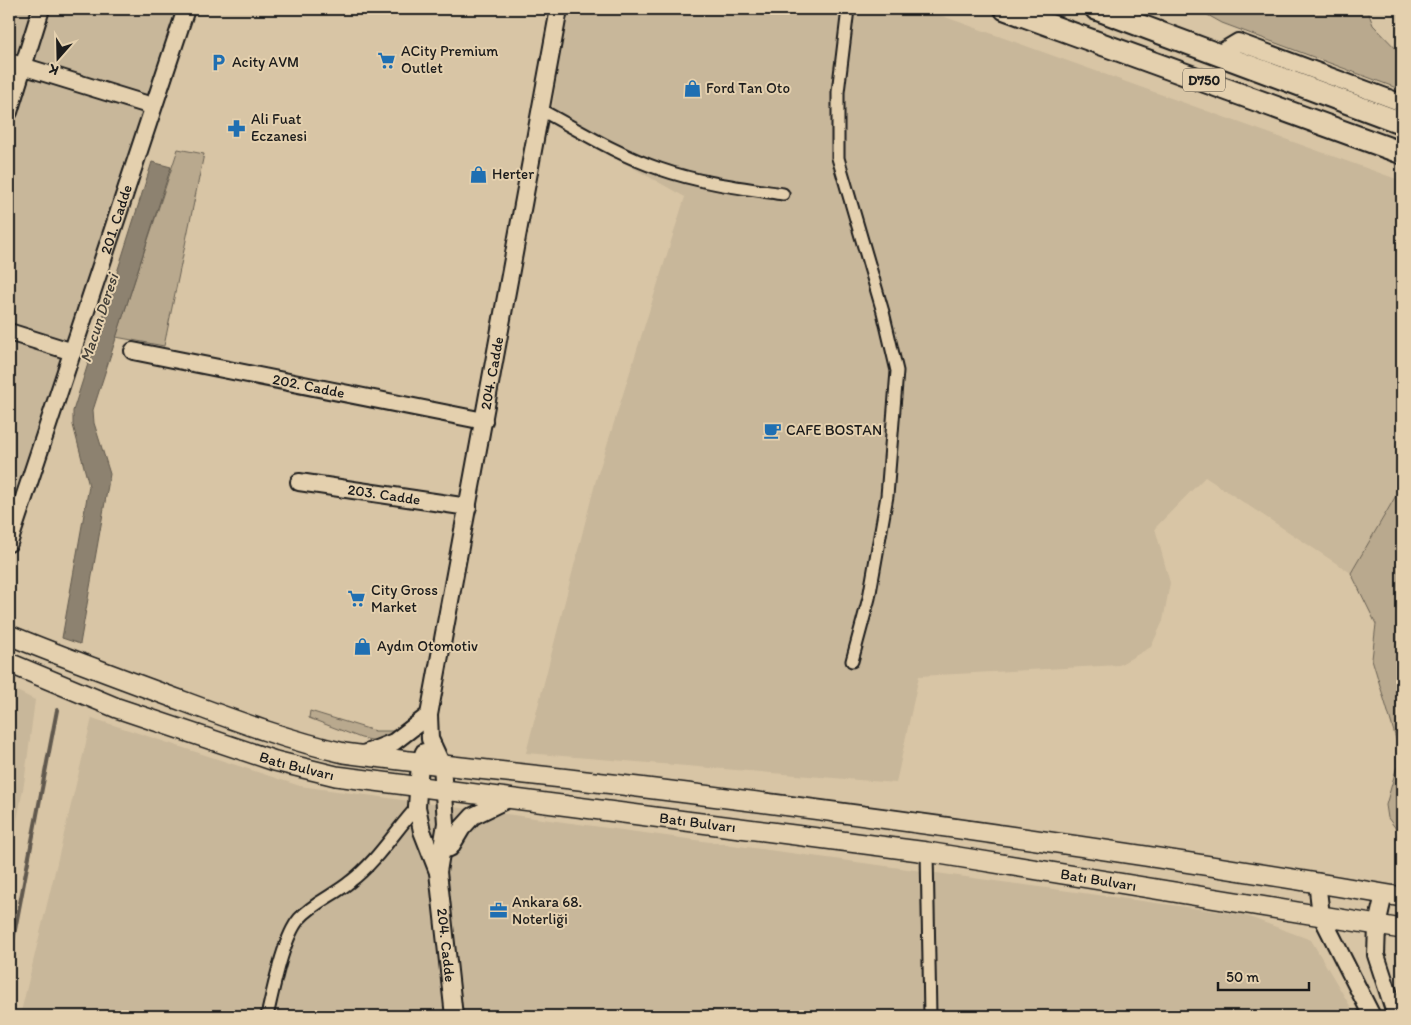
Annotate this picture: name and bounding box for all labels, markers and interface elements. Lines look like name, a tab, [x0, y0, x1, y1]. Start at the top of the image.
north arrow	[32, 32, 82, 82]
place label: ACity Premium Outlet	[401, 42, 498, 77]
supermarket icon: ACity Premium Outlet	[377, 50, 397, 70]
parking icon: Acity AVM	[208, 52, 228, 72]
place label: Acity AVM	[232, 53, 299, 71]
text: K	[46, 60, 61, 79]
road number: D750	[1183, 68, 1225, 92]
shop icon: Ford Tan Oto	[682, 78, 702, 98]
place label: Ford Tan Oto	[706, 79, 790, 97]
place label: Ali Fuat Eczanesi	[251, 110, 307, 145]
pharmacy icon: Ali Fuat Eczanesi	[227, 118, 247, 138]
shop icon: Herter	[468, 164, 488, 184]
place label: Herter	[492, 165, 534, 183]
street label: 201. Cadde	[96, 182, 136, 256]
water label: Macun Deresi	[76, 269, 123, 365]
street label: 204. Cadde	[476, 335, 508, 411]
street label: 202. Cadde	[271, 370, 346, 402]
cafe icon: CAFE BOSTAN	[762, 420, 782, 440]
place label: CAFE BOSTAN	[786, 421, 882, 439]
street label: 203. Cadde	[346, 480, 422, 509]
place label: City Gross Market	[371, 581, 438, 616]
supermarket icon: City Gross Market	[347, 589, 367, 609]
shop icon: Aydın Otomotiv	[353, 636, 373, 656]
place label: Aydın Otomotiv	[377, 637, 478, 655]
street label: Batı Bulvarı	[257, 747, 336, 784]
street label: Batı Bulvarı	[658, 809, 737, 836]
street label: Batı Bulvarı	[1059, 865, 1138, 895]
place label: Ankara 68. Noterliği	[512, 893, 582, 928]
office icon: Ankara 68. Noterliği	[488, 901, 508, 921]
street label: 204. Cadde	[433, 907, 459, 983]
scale bar	[1218, 960, 1310, 992]
text: 50 m	[1226, 968, 1259, 986]

